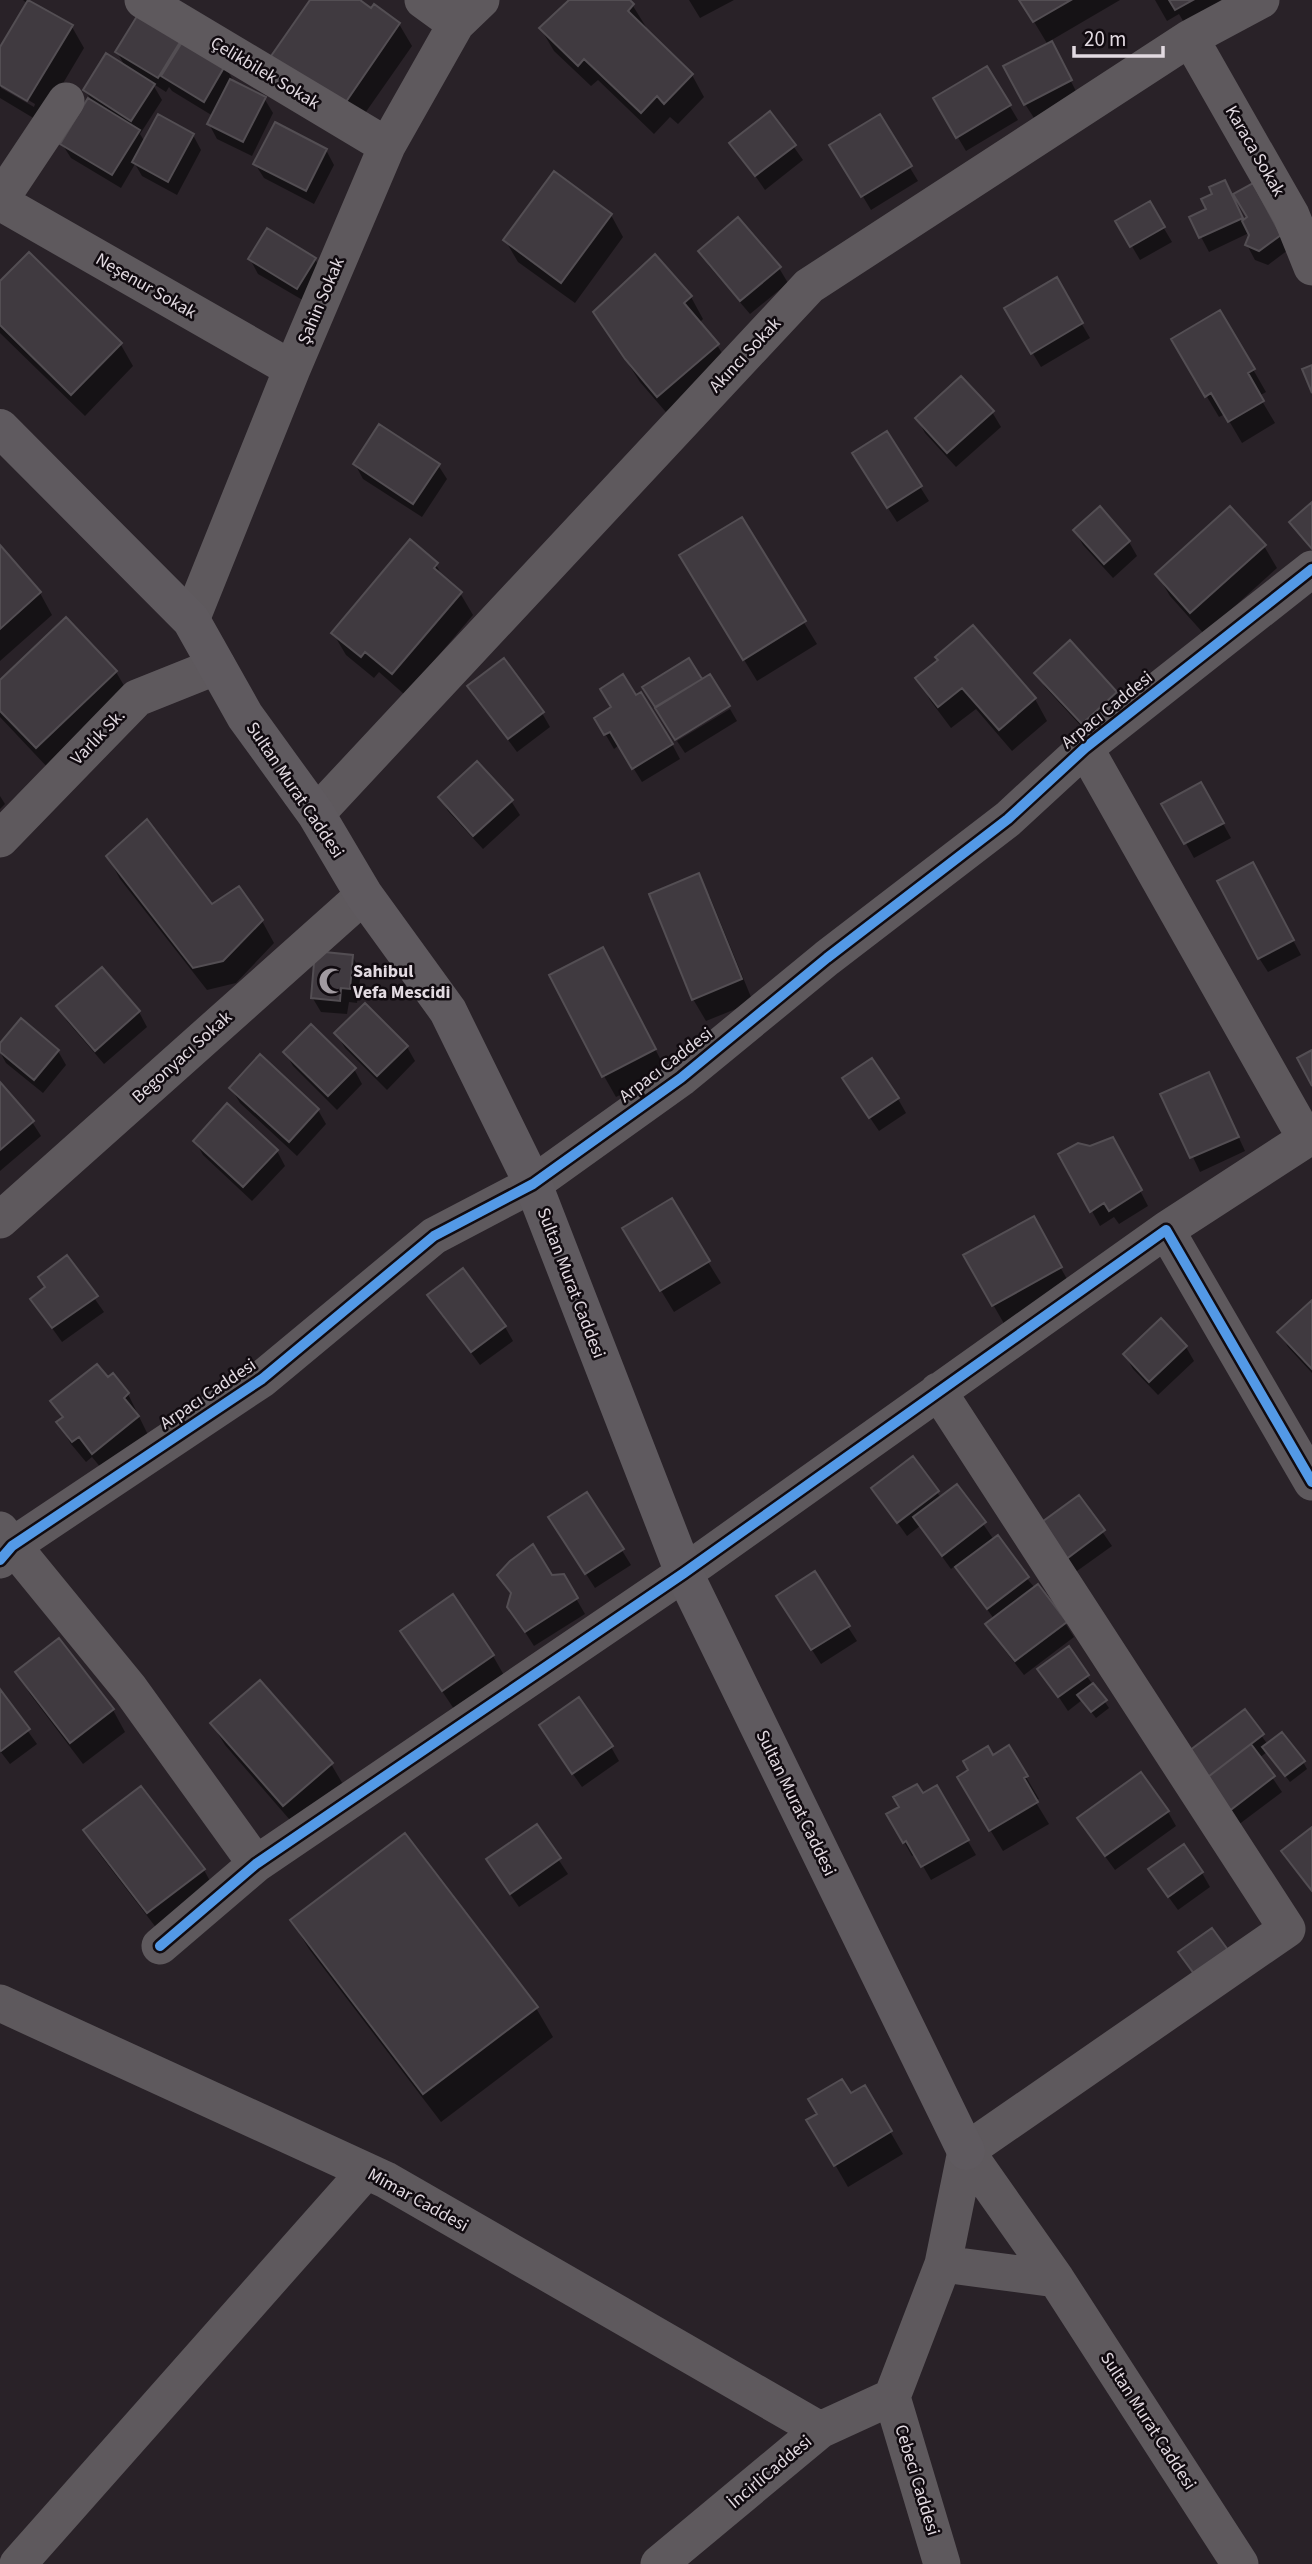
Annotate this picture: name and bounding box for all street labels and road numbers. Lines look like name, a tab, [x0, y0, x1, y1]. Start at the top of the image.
street label: Çelikbilek Sokak	[206, 30, 324, 116]
street label: Karaca Sokak	[1219, 101, 1291, 201]
street label: Neşenur Sokak	[91, 247, 201, 325]
street label: Şahin Sokak	[291, 253, 351, 348]
street label: Akıncı Sokak	[703, 312, 787, 398]
street label: Arpacı Caddesi	[1056, 665, 1158, 755]
street label: Varlık Sk.	[65, 704, 131, 770]
street label: Sultan Murat Caddesi	[240, 717, 350, 863]
street label: Begonyacı Sokak	[126, 1005, 238, 1109]
street label: Arpacı Caddesi	[614, 1022, 718, 1108]
street label: Sultan Murat Caddesi	[531, 1204, 611, 1362]
street label: Arpacı Caddesi	[155, 1353, 261, 1435]
street label: Sultan Murat Caddesi	[750, 1726, 842, 1880]
street label: Mimar Caddesi	[363, 2162, 473, 2238]
street label: Sultan Murat Caddesi	[1094, 2347, 1202, 2495]
street label: Cebeci Caddesi	[888, 2422, 946, 2538]
street label: İncirliCaddesi	[723, 2429, 817, 2515]

